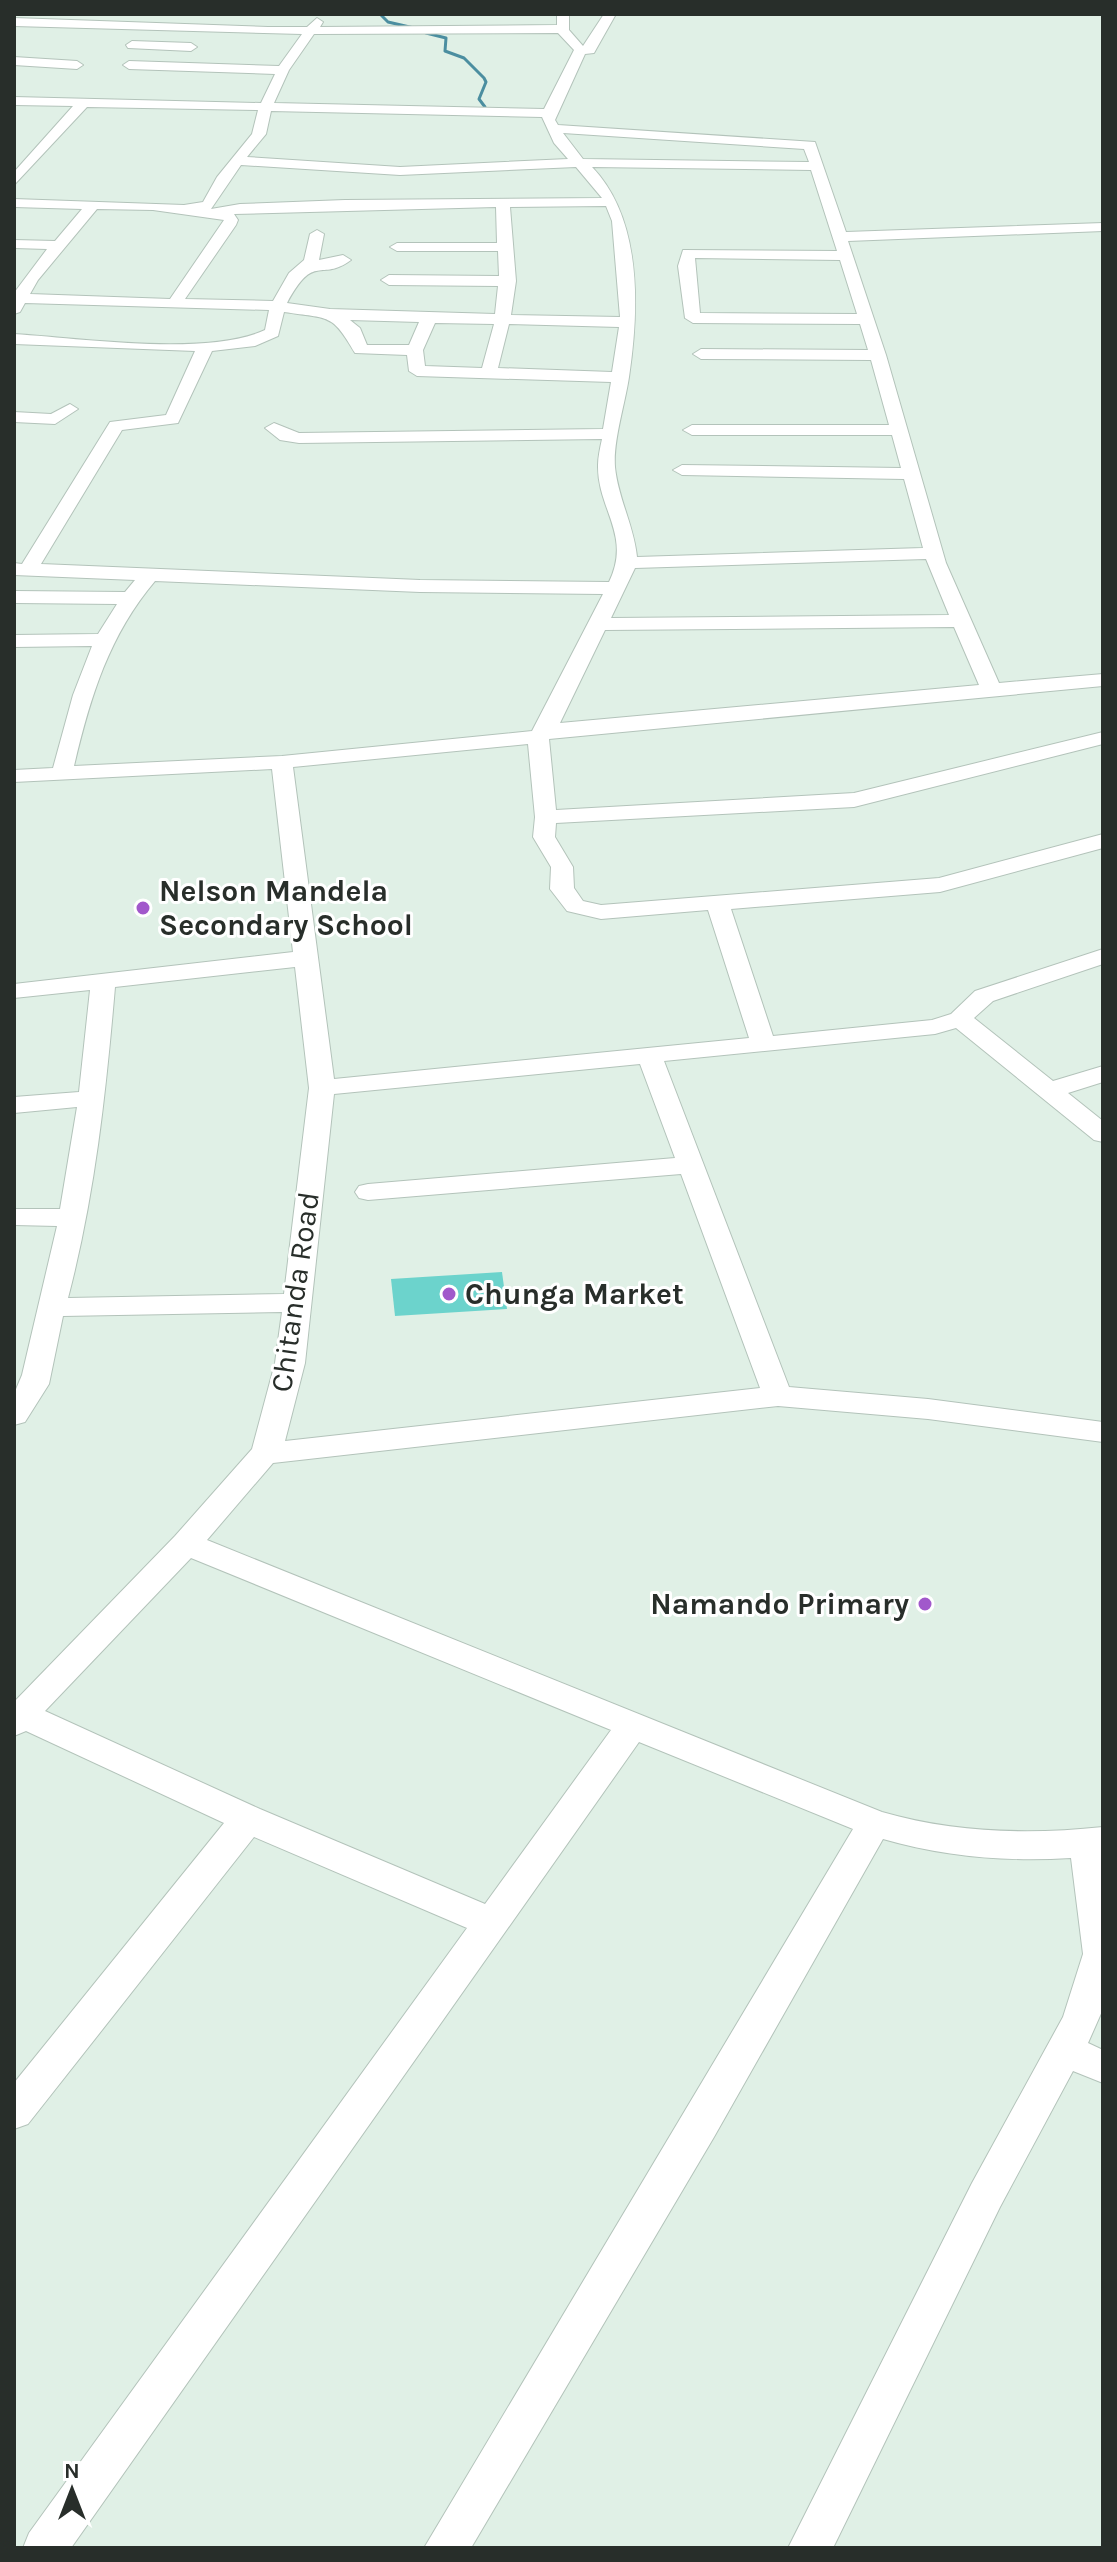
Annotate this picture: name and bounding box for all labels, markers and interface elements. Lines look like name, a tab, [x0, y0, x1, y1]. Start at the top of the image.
place label: Nelson Mandela Secondary School	[159, 873, 413, 943]
marker: Nelson Mandela Secondary School	[134, 899, 152, 917]
street label: Chitanda Road	[263, 1190, 327, 1394]
place label: Chunga Market	[465, 1276, 684, 1312]
marker: Chunga Market	[440, 1285, 458, 1303]
place label: Namando Primary	[650, 1586, 909, 1622]
marker: Namando Primary	[916, 1595, 934, 1613]
north arrow	[32, 2450, 112, 2530]
text: N	[64, 2458, 80, 2484]

